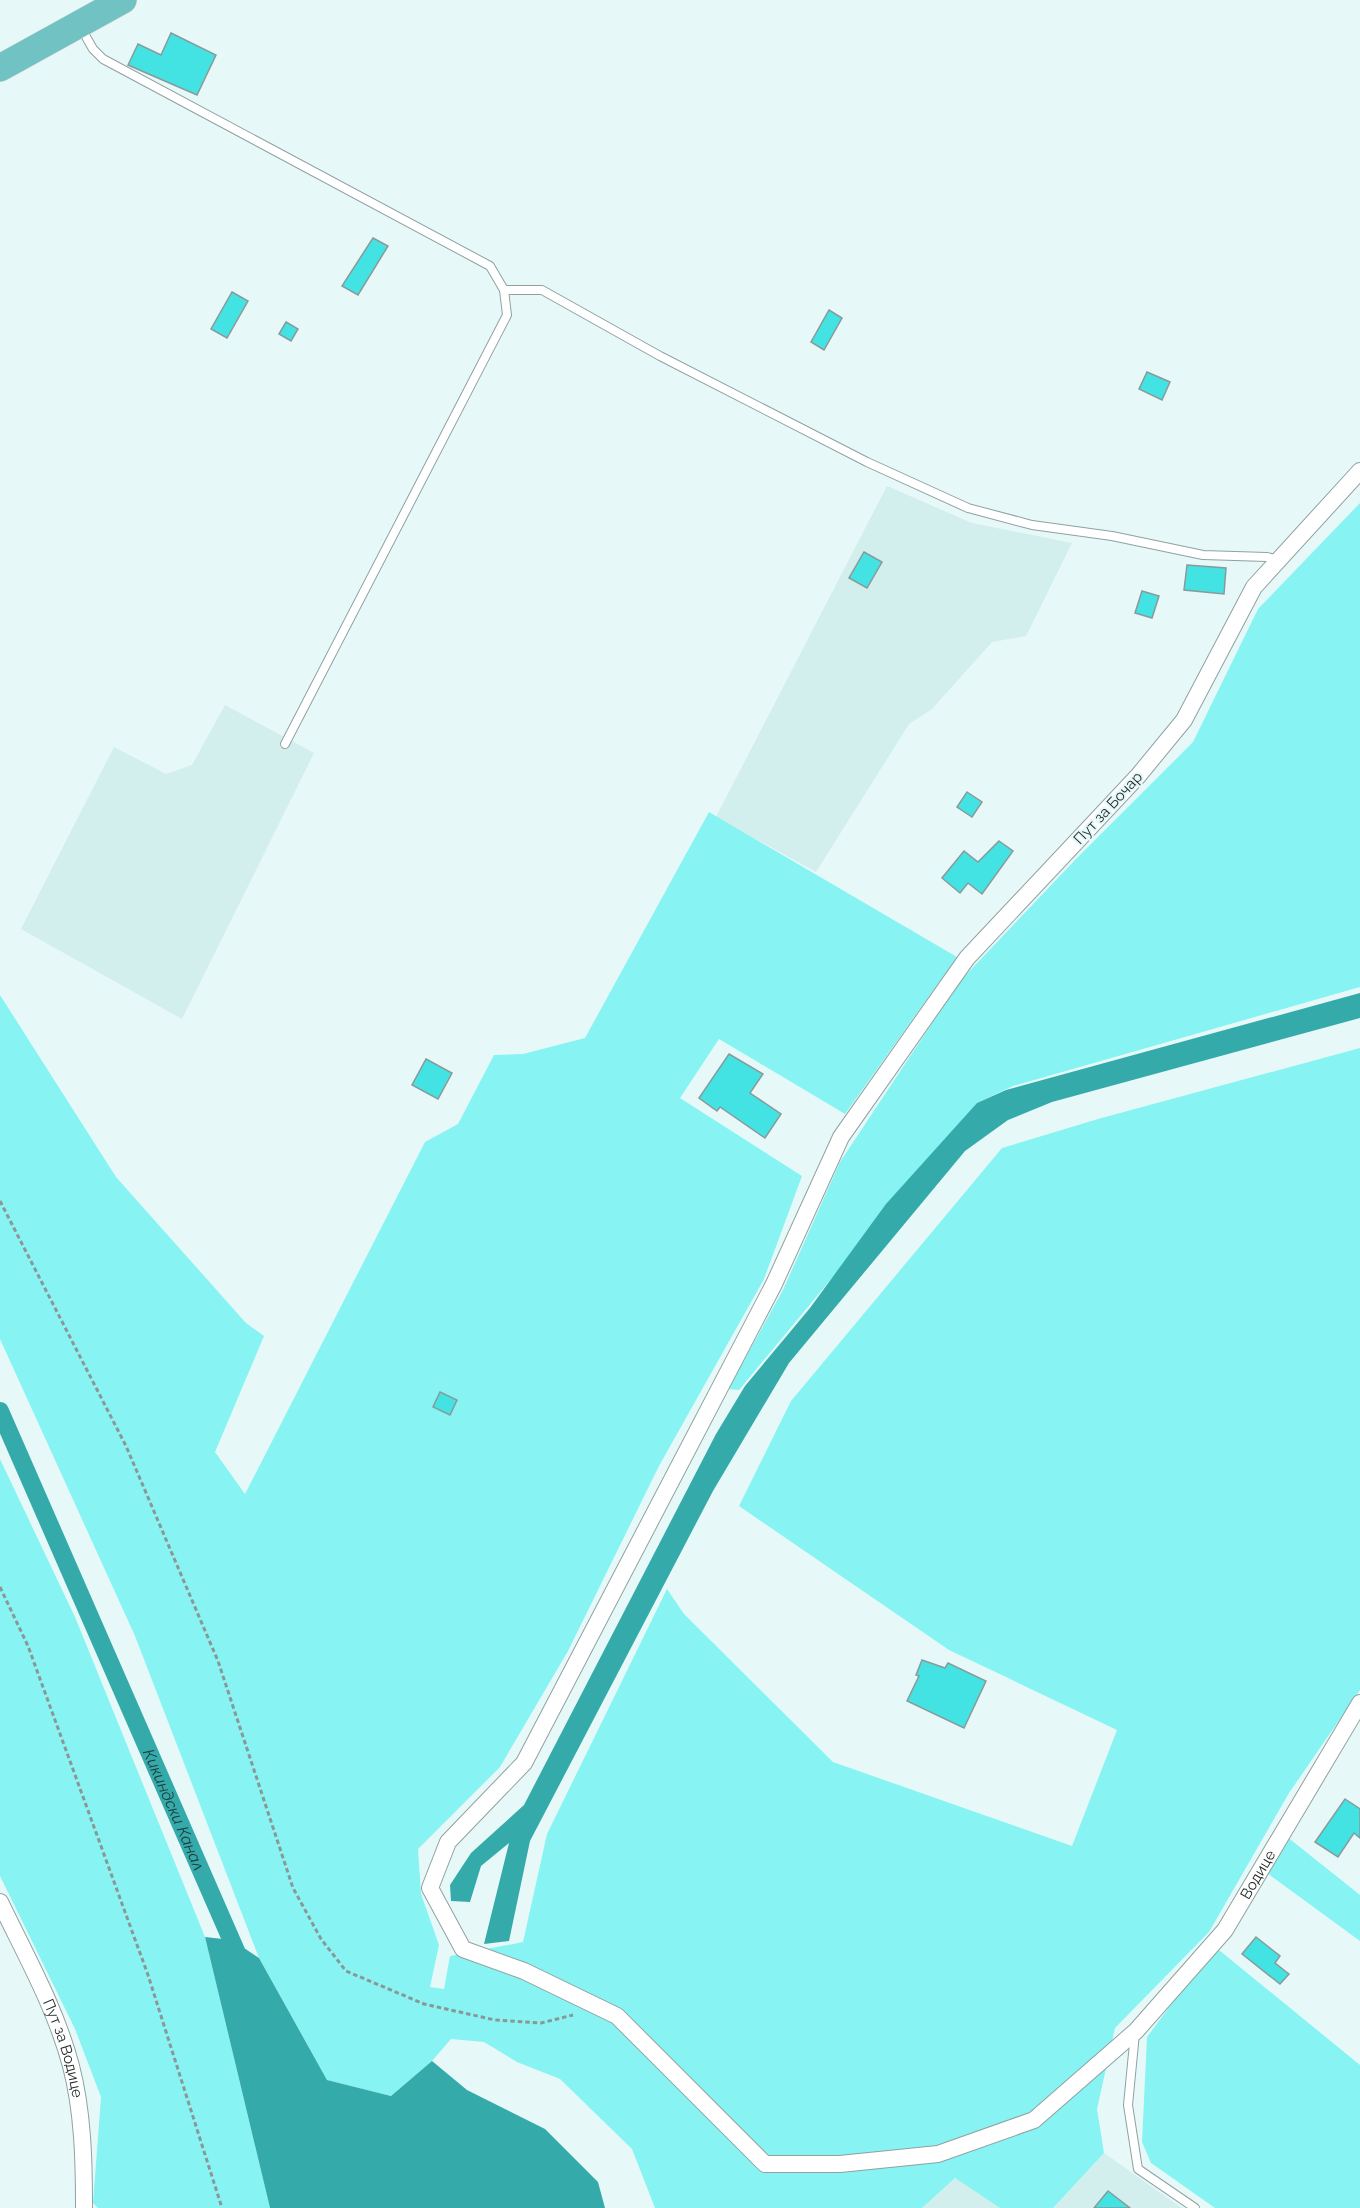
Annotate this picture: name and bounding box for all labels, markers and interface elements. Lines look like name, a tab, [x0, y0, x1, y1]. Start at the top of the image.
street label: Пут за Бочар	[1070, 768, 1146, 848]
water label: Кикиндски Канал	[139, 1746, 209, 1873]
street label: Водице	[1236, 1847, 1280, 1902]
street label: Пут за Водице	[39, 1996, 87, 2099]

